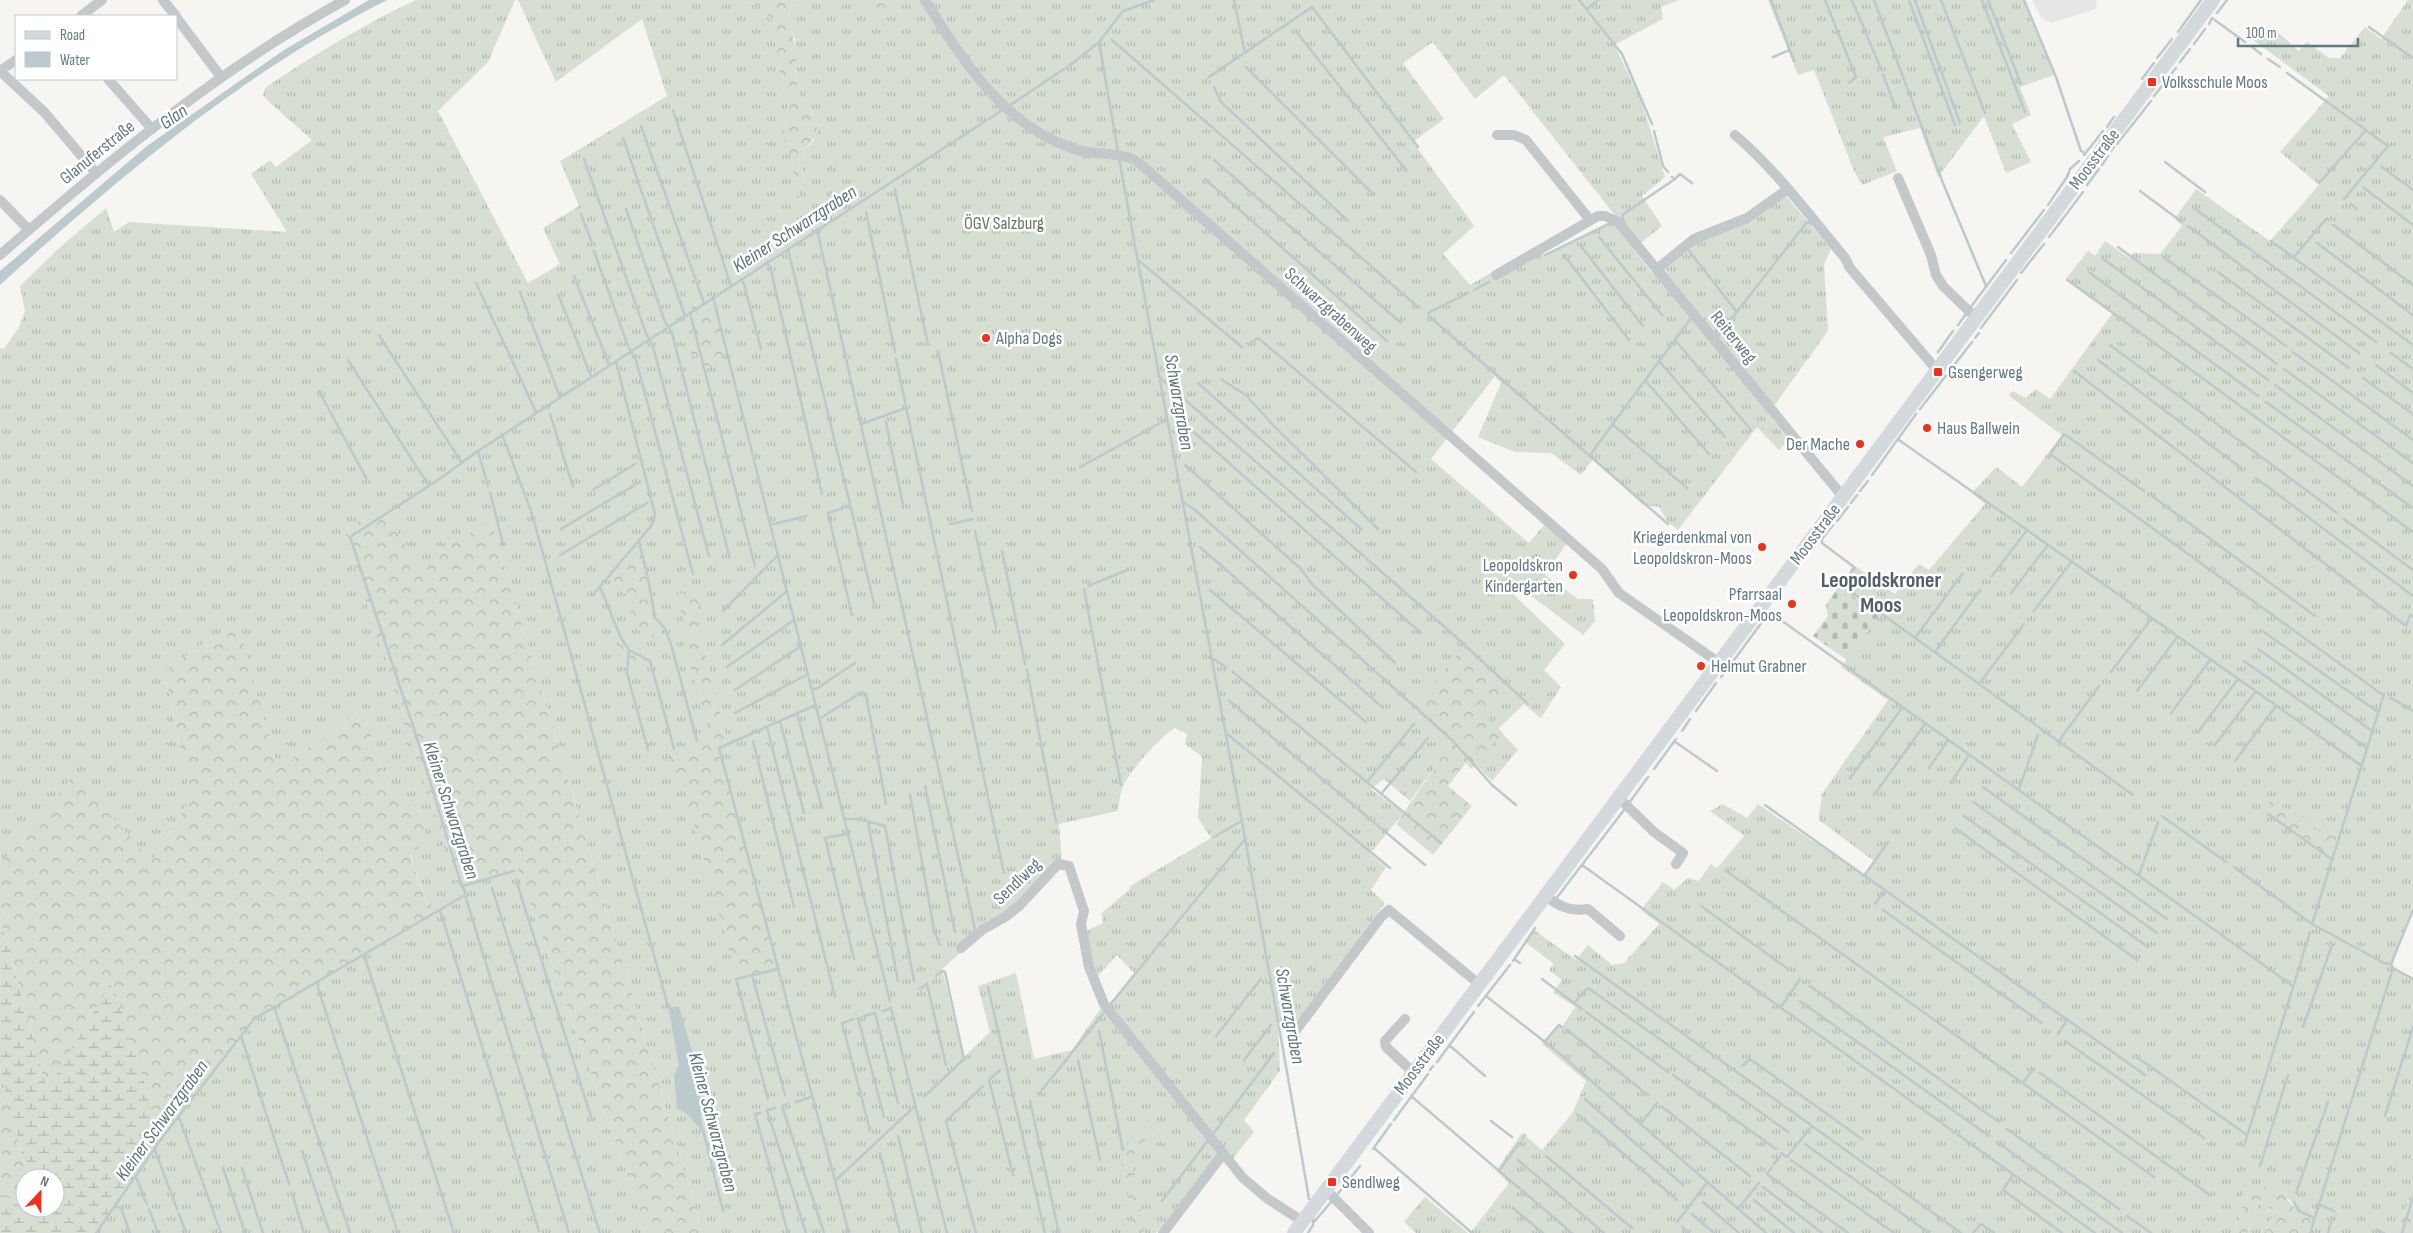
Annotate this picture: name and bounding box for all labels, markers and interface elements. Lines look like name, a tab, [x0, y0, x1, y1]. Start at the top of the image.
legend	[15, 15, 178, 80]
scale bar	[2238, 15, 2358, 47]
text: 100 m	[2246, 24, 2277, 43]
text: Road	[60, 26, 85, 45]
text: Water	[60, 51, 91, 70]
place label: Volksschule Moos	[2162, 72, 2268, 93]
marker: Volksschule Moos	[2146, 76, 2158, 88]
water label: Glan	[156, 100, 192, 135]
street label: Glanuferstraße	[56, 116, 139, 189]
street label: Moosstraße	[2065, 125, 2124, 194]
water label: Kleiner Schwarzgraben	[728, 181, 861, 278]
park label: ÖGV Salzburg	[964, 213, 1044, 234]
street label: Schwarzgrabenweg	[1280, 263, 1381, 357]
street label: Reiterweg	[1706, 307, 1761, 368]
place label: Alpha Dogs	[995, 328, 1062, 349]
marker: Alpha Dogs	[980, 332, 992, 344]
water label: Schwarzgraben	[1159, 353, 1198, 452]
place label: Gsengerweg	[1948, 362, 2023, 383]
marker: Gsengerweg	[1932, 366, 1944, 378]
place label: Haus Ballwein	[1937, 418, 2020, 439]
marker: Haus Ballwein	[1921, 422, 1933, 434]
place label: Der Mache	[1786, 434, 1850, 455]
marker: Der Mache	[1854, 438, 1866, 450]
street label: Moosstraße	[1786, 500, 1845, 569]
place label: Kriegerdenkmal von Leopoldskron-Moos	[1633, 527, 1752, 569]
marker: Kriegerdenkmal von Leopoldskron-Moos	[1756, 541, 1768, 553]
place label: Leopoldskron Kindergarten	[1483, 555, 1563, 597]
district label: Leopoldskroner Moos	[1821, 567, 1941, 619]
marker: Leopoldskron Kindergarten	[1567, 569, 1579, 581]
place label: Pfarrsaal Leopoldskron-Moos	[1663, 584, 1782, 626]
marker: Pfarrsaal Leopoldskron-Moos	[1786, 598, 1798, 610]
place label: Helmut Grabner	[1711, 656, 1807, 677]
marker: Helmut Grabner	[1695, 660, 1707, 672]
water label: Kleiner Schwarzgraben	[417, 739, 484, 882]
street label: Sendlweg	[989, 854, 1045, 909]
water label: Schwarzgraben	[1270, 967, 1309, 1066]
street label: Moosstraße	[1390, 1030, 1449, 1099]
water label: Kleiner Schwarzgraben	[683, 1050, 742, 1195]
water label: Kleiner Schwarzgraben	[111, 1056, 214, 1186]
north arrow	[15, 1168, 65, 1218]
text: N	[38, 1172, 51, 1191]
place label: Sendlweg	[1342, 1172, 1400, 1193]
marker: Sendlweg	[1326, 1176, 1338, 1188]

